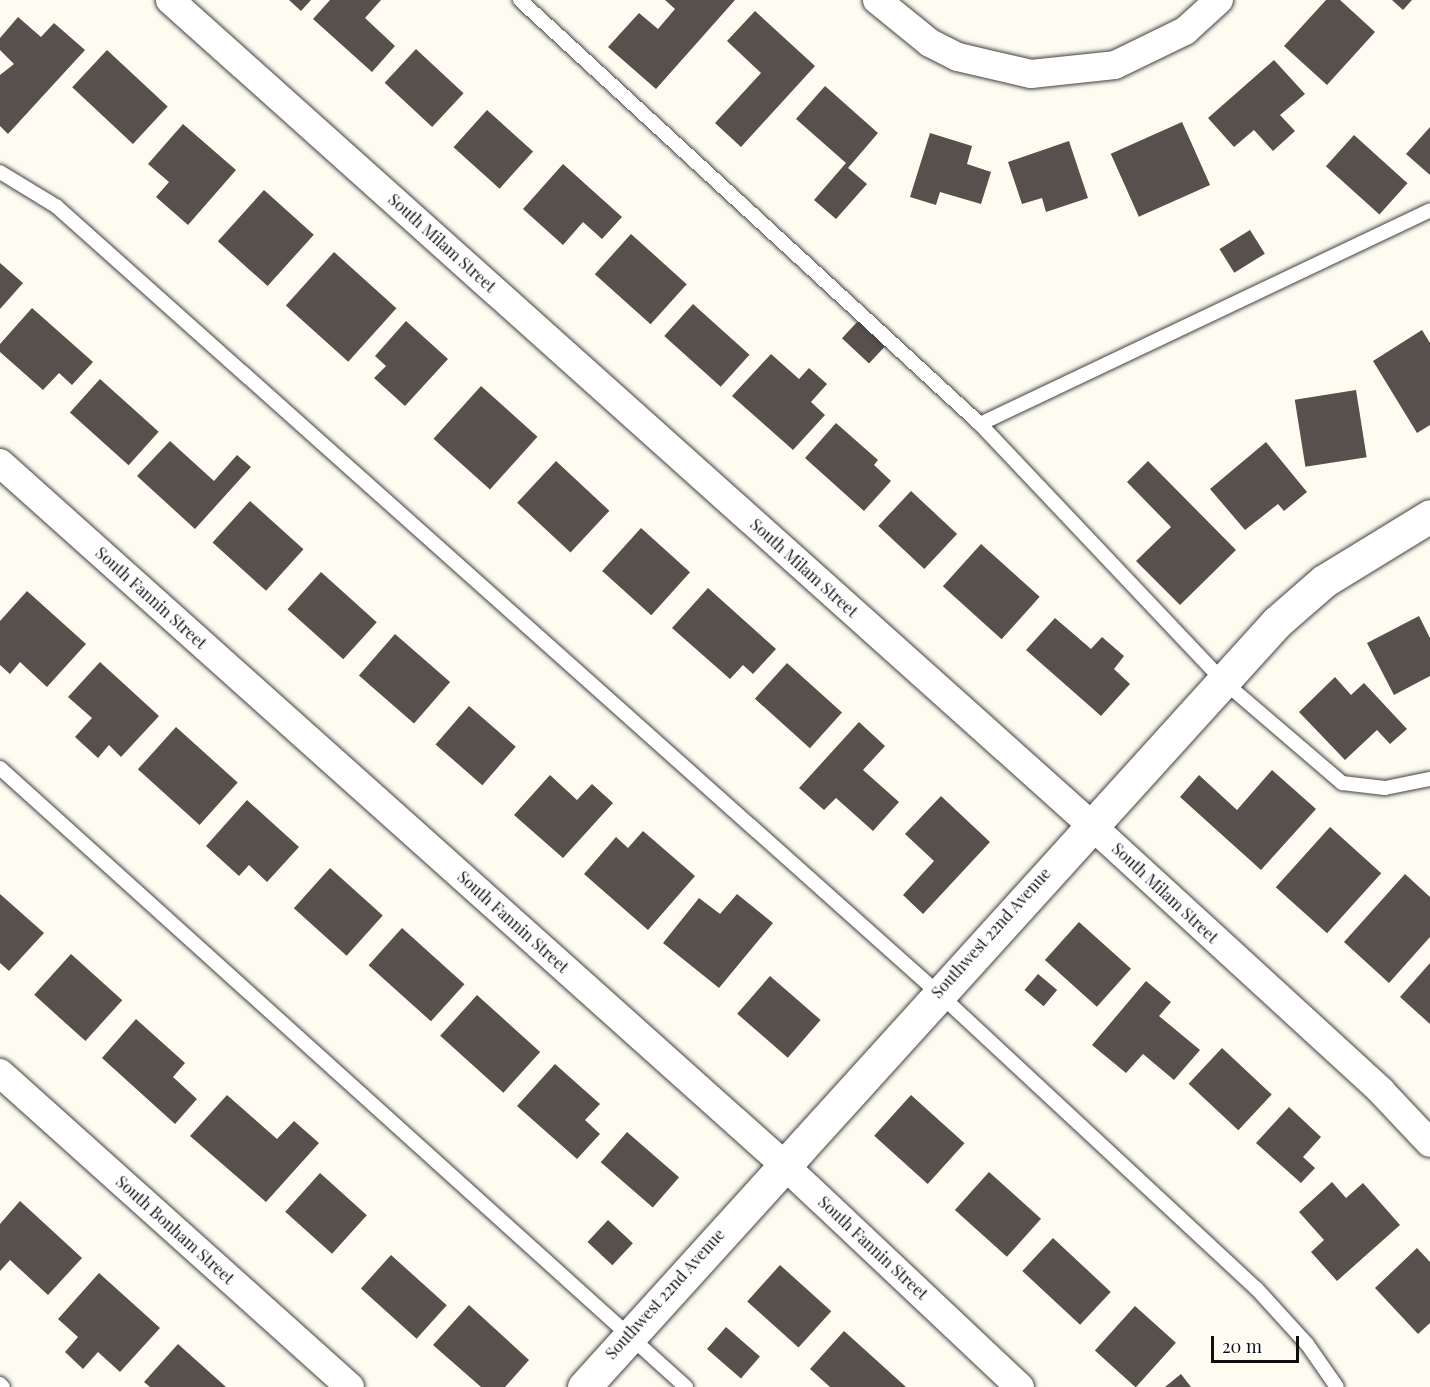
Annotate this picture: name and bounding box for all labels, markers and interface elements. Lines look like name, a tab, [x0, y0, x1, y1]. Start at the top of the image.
street label: South Milam Street	[384, 190, 500, 296]
street label: South Milam Street	[746, 515, 862, 621]
street label: South Fannin Street	[91, 543, 211, 653]
street label: South Milam Street	[1108, 839, 1222, 947]
street label: Southwest 22nd Avenue	[927, 864, 1055, 1002]
street label: South Fannin Street	[453, 867, 573, 977]
street label: South Bonham Street	[112, 1172, 238, 1288]
street label: South Fannin Street	[814, 1192, 932, 1304]
street label: Southwest 22nd Avenue	[601, 1225, 729, 1363]
scale bar	[1214, 1324, 1302, 1362]
text: 20 m	[1222, 1334, 1262, 1358]

